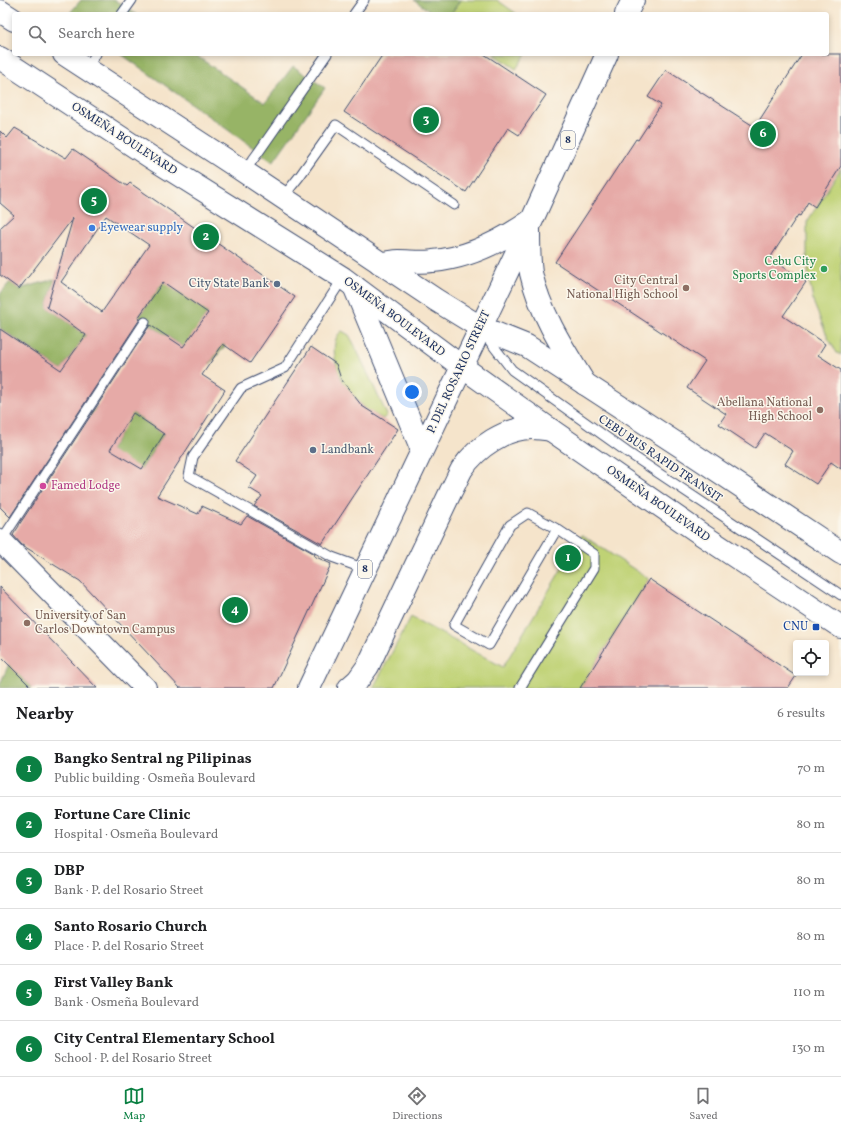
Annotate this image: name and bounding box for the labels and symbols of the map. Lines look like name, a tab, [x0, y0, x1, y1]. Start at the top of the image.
street label: OSMEÑA BOULEVARD	[68, 99, 180, 179]
pin: 3	[413, 105, 439, 135]
pin: 6	[750, 119, 776, 149]
road number: 8	[561, 131, 575, 149]
pin: 5	[81, 186, 107, 216]
place label: Eyewear supply	[100, 220, 184, 236]
pin: 2	[193, 222, 219, 252]
marker: Eyewear supply	[87, 223, 97, 233]
place label: Cebu City Sports Complex	[732, 254, 816, 284]
marker: Cebu City Sports Complex	[819, 264, 829, 274]
street label: OSMEÑA BOULEVARD	[340, 273, 448, 361]
place label: City Central National High School	[567, 273, 678, 303]
place label: City State Bank	[189, 276, 269, 292]
marker: City State Bank	[272, 279, 282, 289]
marker: City Central National High School	[681, 283, 691, 293]
street label: P. DEL ROSARIO STREET	[423, 308, 495, 436]
your location	[402, 382, 422, 402]
place label: Abellana National High School	[717, 395, 812, 425]
marker: Abellana National High School	[815, 405, 825, 415]
street label: CEBU BUS RAPID TRANSIT	[595, 412, 725, 506]
place label: Landbank	[321, 442, 374, 458]
marker: Landbank	[308, 445, 318, 455]
street label: OSMEÑA BOULEVARD	[603, 462, 713, 546]
place label: Famed Lodge	[51, 478, 121, 494]
marker: Famed Lodge	[38, 481, 48, 491]
pin: 1	[555, 543, 581, 573]
road number: 8	[358, 560, 372, 578]
pin: 4	[222, 595, 248, 625]
place label: University of San Carlos Downtown Campus	[35, 608, 175, 638]
marker: University of San Carlos Downtown Campus	[22, 618, 32, 628]
place label: CNU	[783, 619, 808, 635]
marker: CNU	[811, 622, 821, 632]

